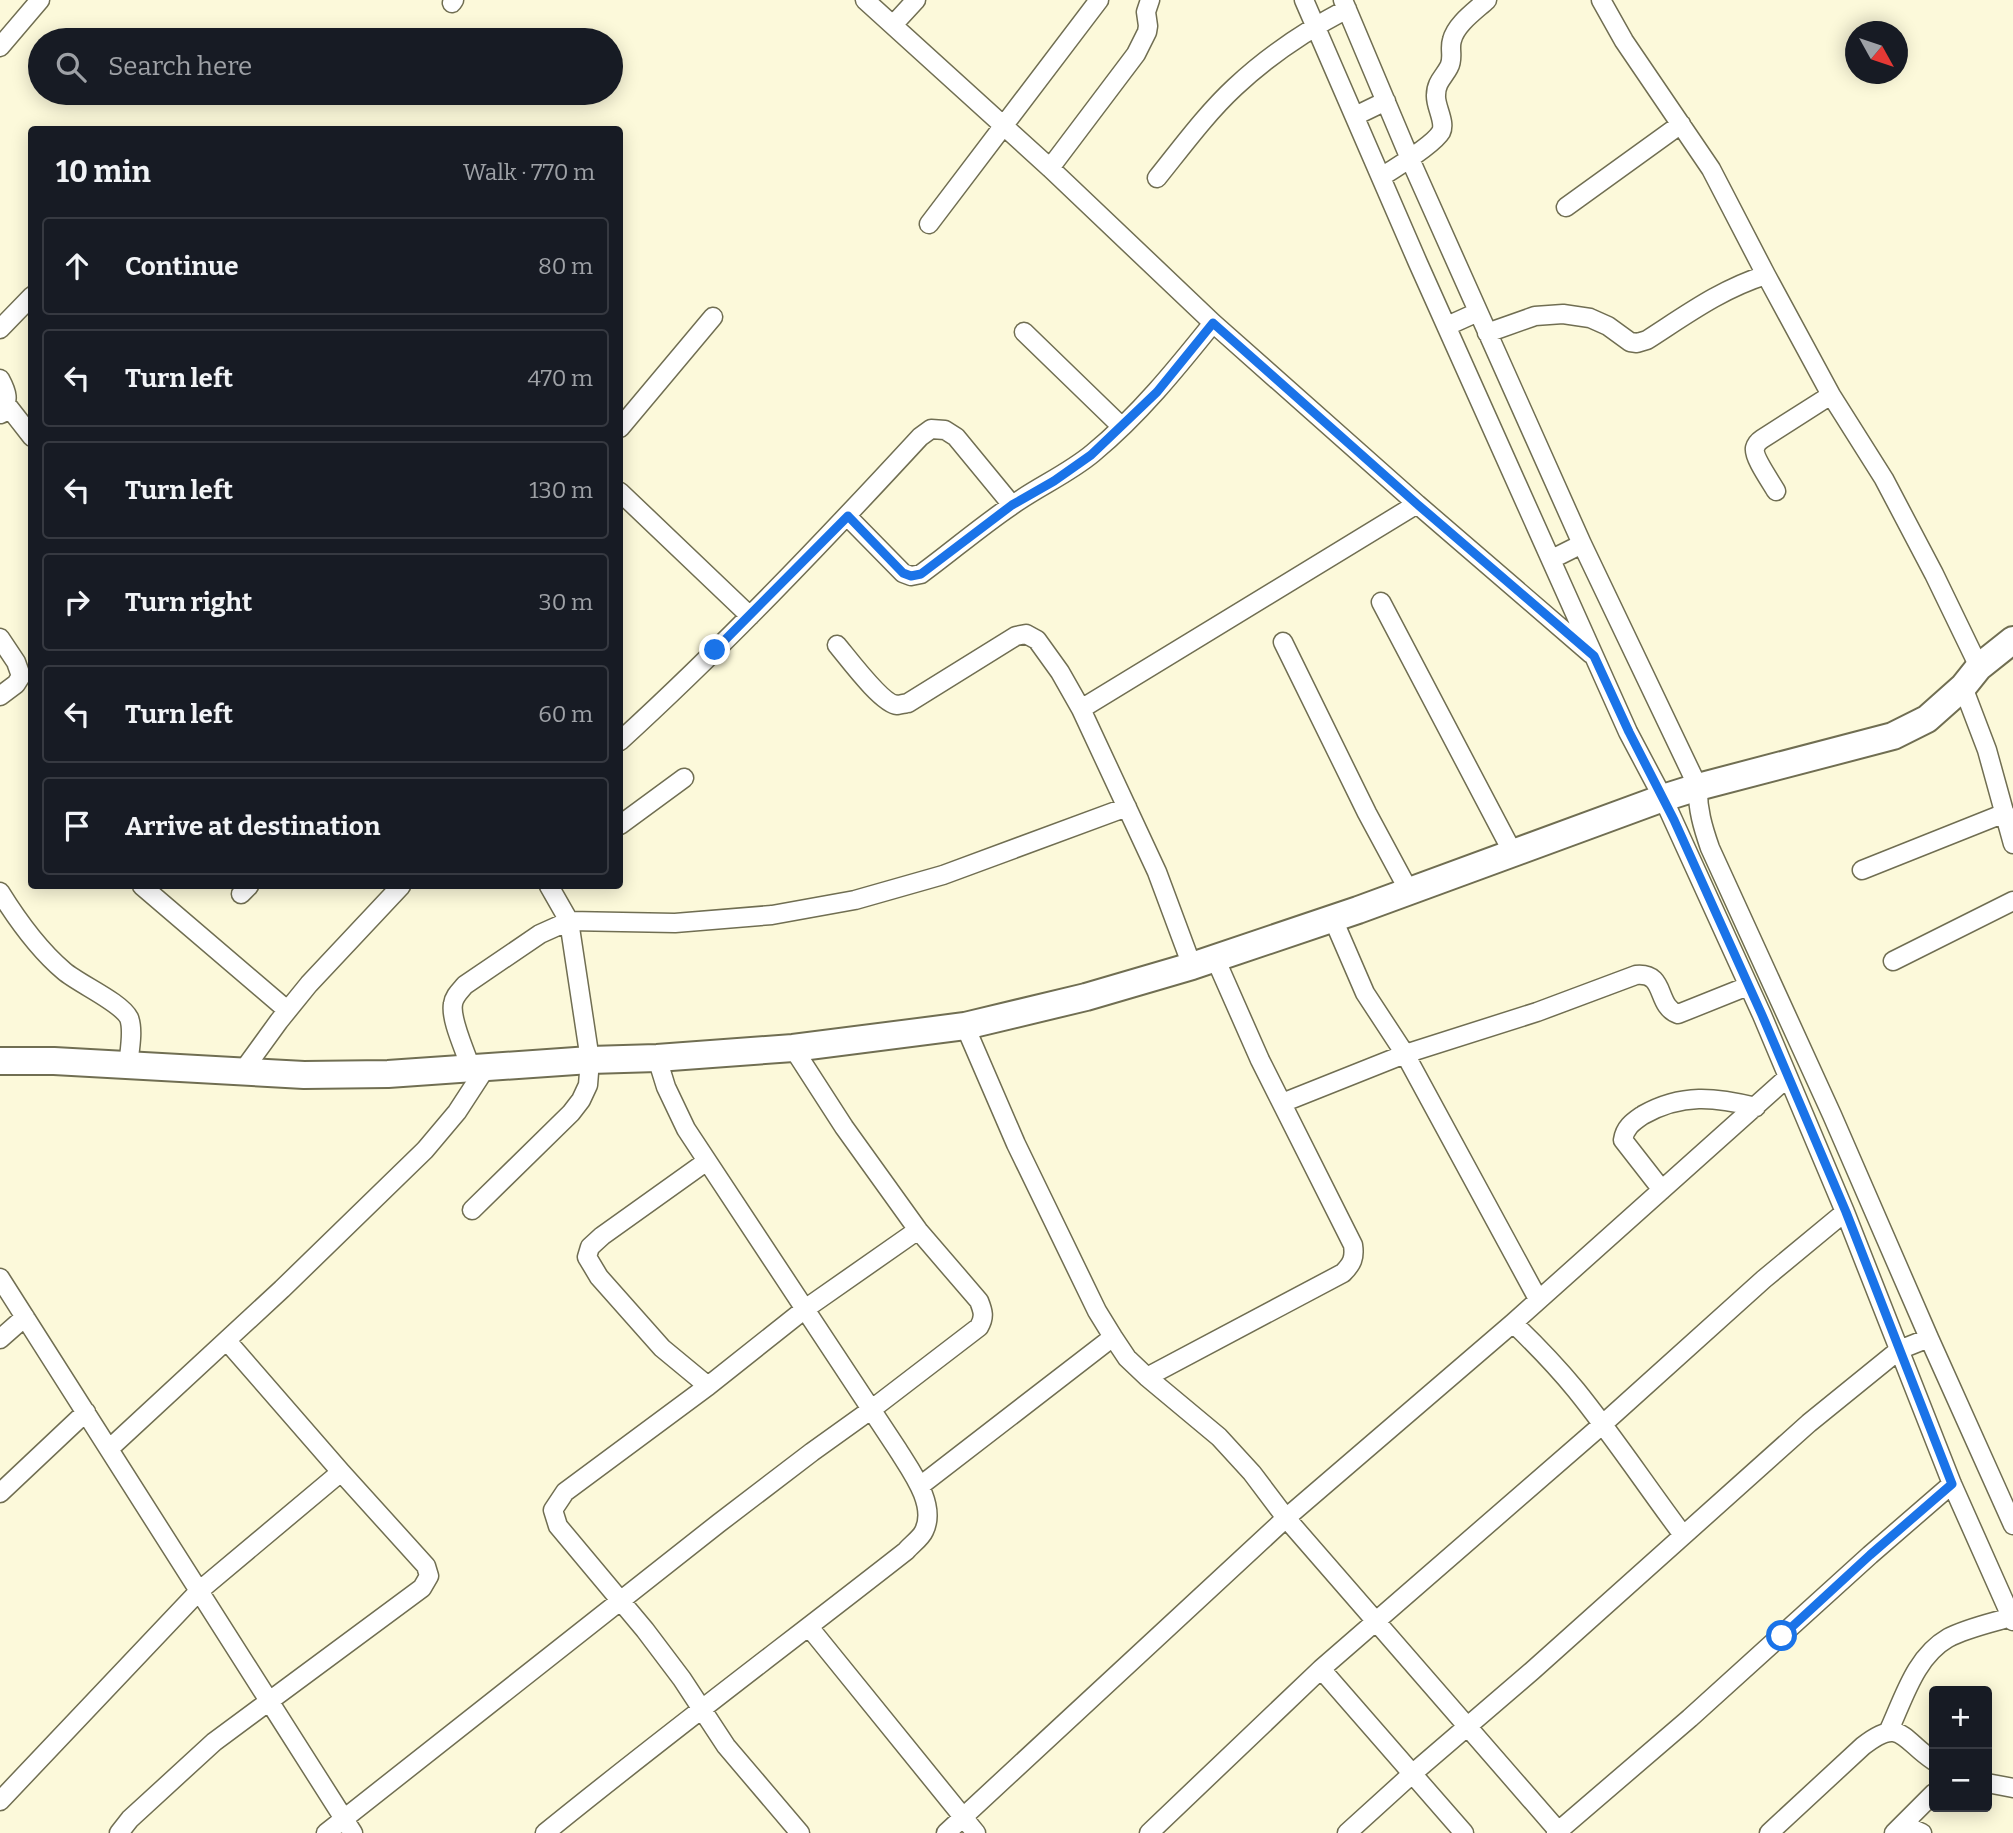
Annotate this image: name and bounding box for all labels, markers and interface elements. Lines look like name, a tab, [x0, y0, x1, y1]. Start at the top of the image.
north arrow	[1845, 21, 1908, 84]
search box	[28, 28, 623, 105]
icon: search	[52, 48, 90, 86]
text: Search here	[108, 51, 252, 82]
text: 10 min	[56, 154, 151, 190]
text: Walk · 770 m	[463, 158, 595, 186]
icon: ahead	[58, 247, 96, 285]
text: Continue	[125, 251, 239, 282]
text: 80 m	[538, 252, 593, 280]
icon: left	[58, 359, 96, 397]
text: Turn left	[125, 363, 233, 394]
text: 470 m	[527, 364, 593, 392]
icon: left	[58, 471, 96, 509]
text: Turn left	[125, 475, 233, 506]
text: 130 m	[529, 476, 593, 504]
icon: right	[58, 583, 96, 621]
text: Turn right	[125, 587, 252, 618]
text: 30 m	[539, 588, 593, 616]
route end	[699, 634, 730, 665]
icon: left	[58, 695, 96, 733]
text: Turn left	[125, 699, 233, 730]
text: 60 m	[538, 700, 593, 728]
icon: arrive	[58, 807, 96, 845]
text: Arrive at destination	[125, 811, 380, 842]
route start	[1766, 1620, 1797, 1651]
map controls	[1929, 1686, 1992, 1812]
button: +	[1929, 1686, 1992, 1749]
button: −	[1929, 1749, 1992, 1812]

